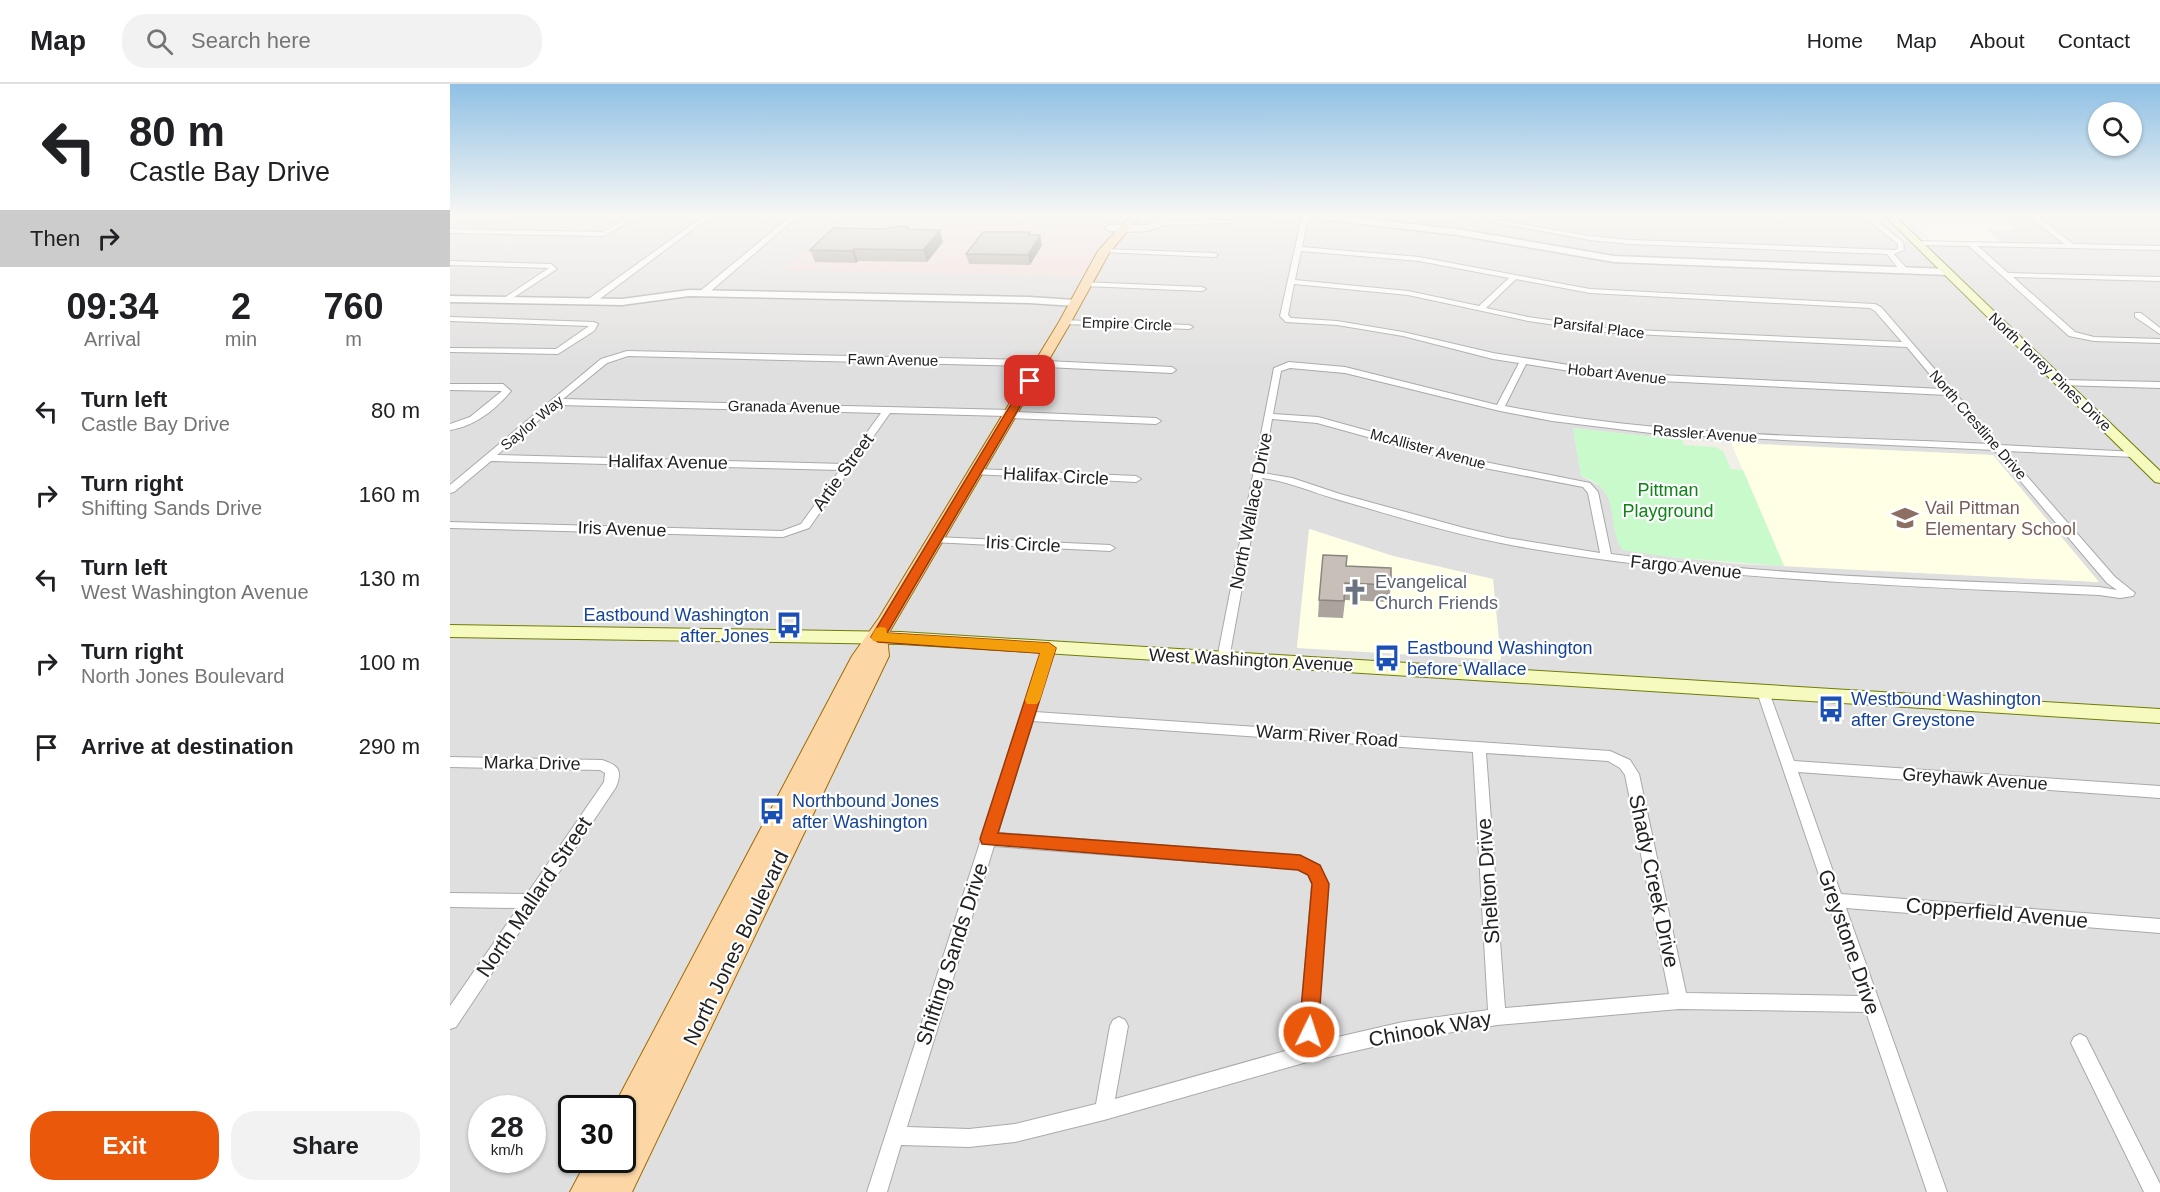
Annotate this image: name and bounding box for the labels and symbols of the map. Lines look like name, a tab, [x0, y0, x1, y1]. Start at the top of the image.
street label: North Torrey Pines Drive	[1986, 309, 2115, 434]
street label: Empire Circle	[1082, 313, 1172, 334]
street label: Parsifal Place	[1553, 313, 1646, 342]
street label: Fawn Avenue	[848, 350, 938, 369]
pin	[1004, 355, 1055, 406]
street label: Hobart Avenue	[1567, 360, 1667, 387]
street label: North Crestline Drive	[1926, 367, 2030, 483]
street label: Saylor Way	[497, 391, 567, 454]
street label: Granada Avenue	[728, 397, 840, 416]
street label: Rassler Avenue	[1652, 421, 1758, 446]
street label: McAllister Avenue	[1368, 425, 1488, 472]
street label: Artie Street	[808, 430, 878, 514]
street label: North Wallace Drive	[1226, 431, 1276, 591]
street label: Halifax Avenue	[608, 451, 728, 473]
street label: Halifax Circle	[1003, 463, 1109, 489]
park label: Pittman Playground	[1622, 480, 1714, 521]
place label: Vail Pittman Elementary School	[1925, 498, 2076, 539]
school or university icon: Vail Pittman Elementary School	[1890, 503, 1920, 533]
street label: Iris Avenue	[577, 517, 667, 541]
street label: Iris Circle	[985, 532, 1061, 556]
street label: Fargo Avenue	[1629, 551, 1743, 583]
place label: Evangelical Church Friends	[1375, 572, 1498, 613]
church icon: Evangelical Church Friends	[1340, 577, 1370, 607]
place label: Eastbound Washington after Jones	[584, 605, 769, 646]
bus stop icon: Eastbound Washington after Jones	[774, 610, 804, 640]
place label: Eastbound Washington before Wallace	[1407, 638, 1592, 679]
bus stop icon: Eastbound Washington before Wallace	[1372, 643, 1402, 673]
street label: West Washington Avenue	[1148, 645, 1354, 675]
place label: Westbound Washington after Greystone	[1851, 689, 2041, 730]
bus stop icon: Westbound Washington after Greystone	[1816, 694, 1846, 724]
street label: Warm River Road	[1255, 721, 1399, 751]
street label: Marka Drive	[483, 752, 581, 774]
street label: Greyhawk Avenue	[1902, 764, 2048, 794]
place label: Northbound Jones after Washington	[792, 791, 939, 832]
street label: Shady Creek Drive	[1625, 792, 1684, 969]
bus stop icon: Northbound Jones after Washington	[757, 796, 787, 826]
street label: North Mallard Street	[472, 812, 596, 981]
street label: Shelton Drive	[1472, 817, 1503, 945]
street label: North Jones Boulevard	[678, 847, 793, 1049]
street label: Shifting Sands Drive	[911, 860, 992, 1048]
street label: Greystone Drive	[1814, 866, 1885, 1017]
street label: Copperfield Avenue	[1905, 893, 2089, 932]
position arrow	[1277, 1000, 1341, 1064]
street label: Chinook Way	[1367, 1006, 1494, 1051]
speed limit sign: 30	[558, 1095, 636, 1173]

